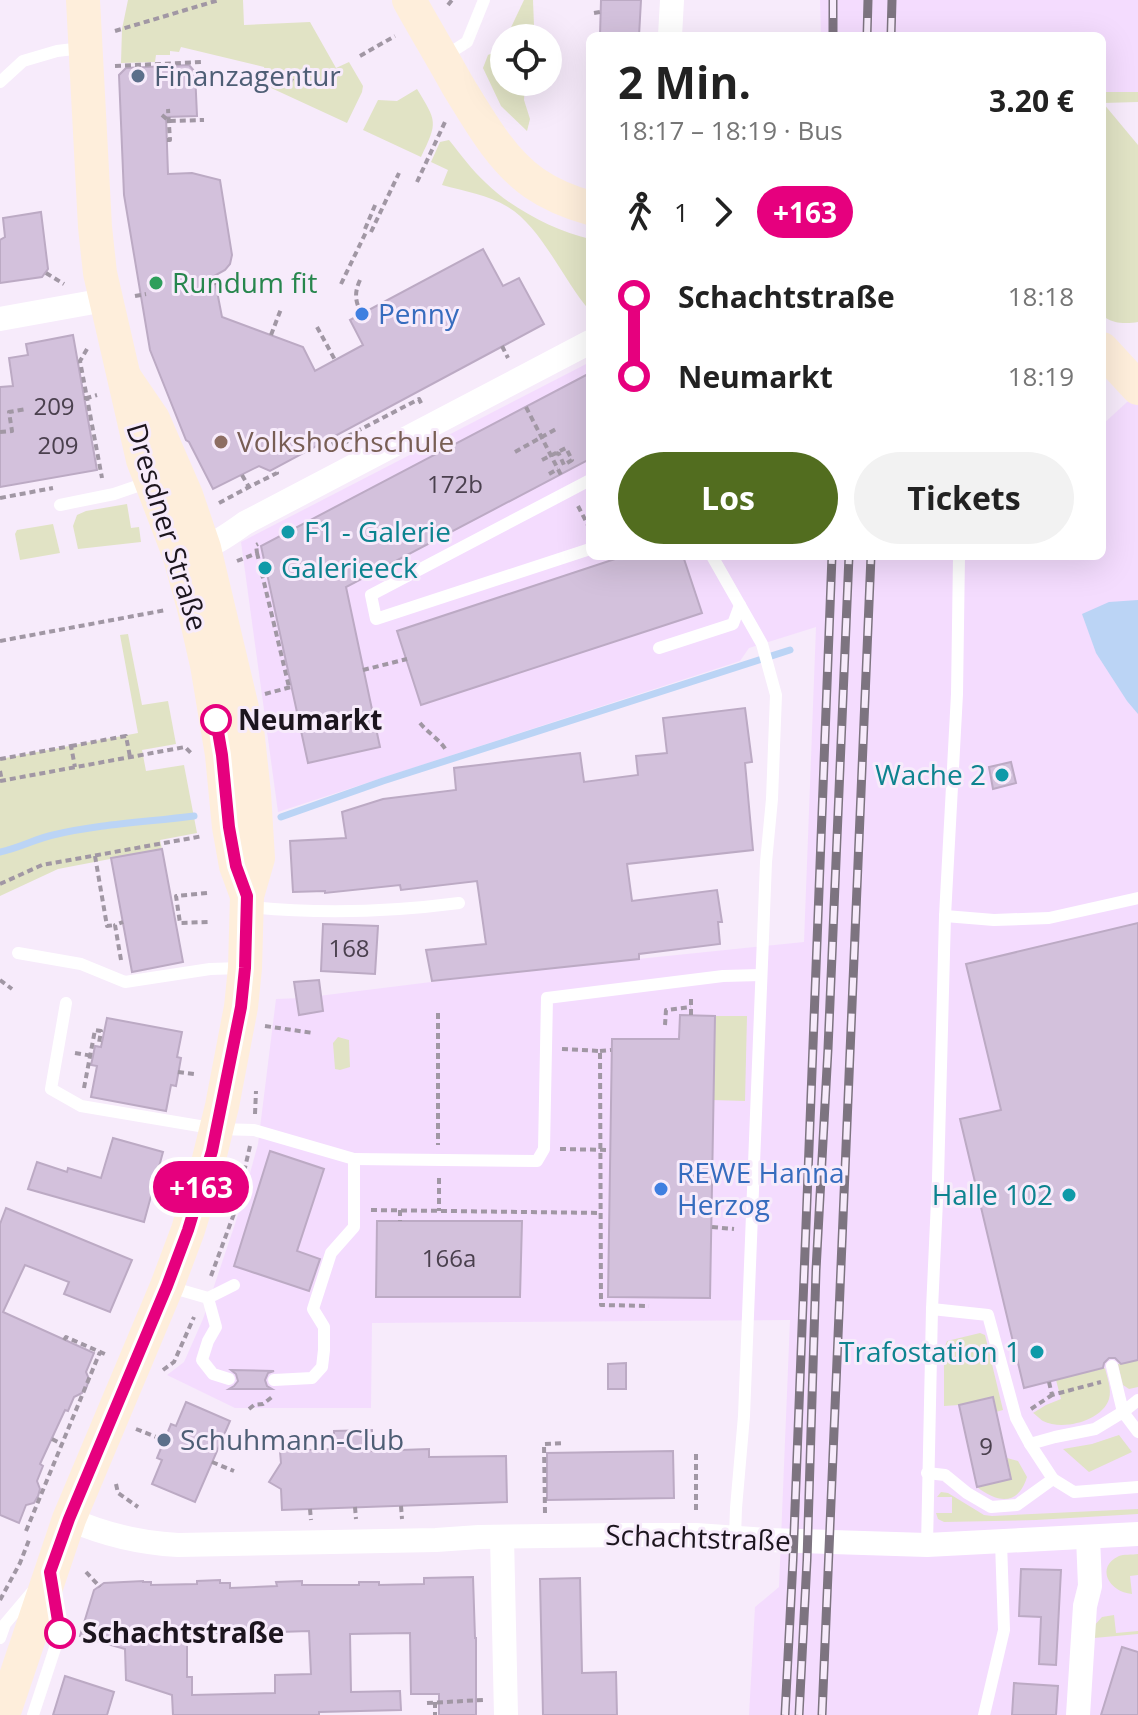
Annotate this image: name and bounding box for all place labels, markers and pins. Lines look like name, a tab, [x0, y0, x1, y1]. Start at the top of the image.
place label: Finanzagentur	[154, 56, 341, 94]
marker: Finanzagentur	[129, 67, 147, 85]
place label: Rundum fit	[172, 263, 318, 301]
marker: Rundum fit	[147, 274, 165, 292]
place label: Penny	[378, 294, 460, 332]
marker: Penny	[353, 305, 371, 323]
place label: Volkshochschule	[237, 422, 454, 460]
marker: Volkshochschule	[212, 433, 230, 451]
place label: F1 - Galerie	[304, 512, 451, 550]
marker: F1 - Galerie	[279, 523, 297, 541]
place label: Galerieeck	[281, 548, 418, 586]
marker: Galerieeck	[256, 559, 274, 577]
place label: Neumarkt	[238, 700, 382, 738]
marker: Neumarkt	[201, 705, 231, 735]
place label: Wache 2	[875, 755, 986, 793]
marker: Wache 2	[993, 766, 1011, 784]
place label: REWE Hanna Herzog	[677, 1153, 845, 1223]
place label: Halle 102	[932, 1175, 1053, 1213]
marker: REWE Hanna Herzog	[652, 1180, 670, 1198]
marker: Halle 102	[1060, 1186, 1078, 1204]
place label: Trafostation 1	[839, 1332, 1021, 1370]
marker: Trafostation 1	[1028, 1343, 1046, 1361]
place label: Schuhmann-Club	[180, 1420, 404, 1458]
marker: Schuhmann-Club	[155, 1431, 173, 1449]
place label: Schachtstraße	[82, 1613, 284, 1651]
marker: Schachtstraße	[45, 1618, 75, 1648]

